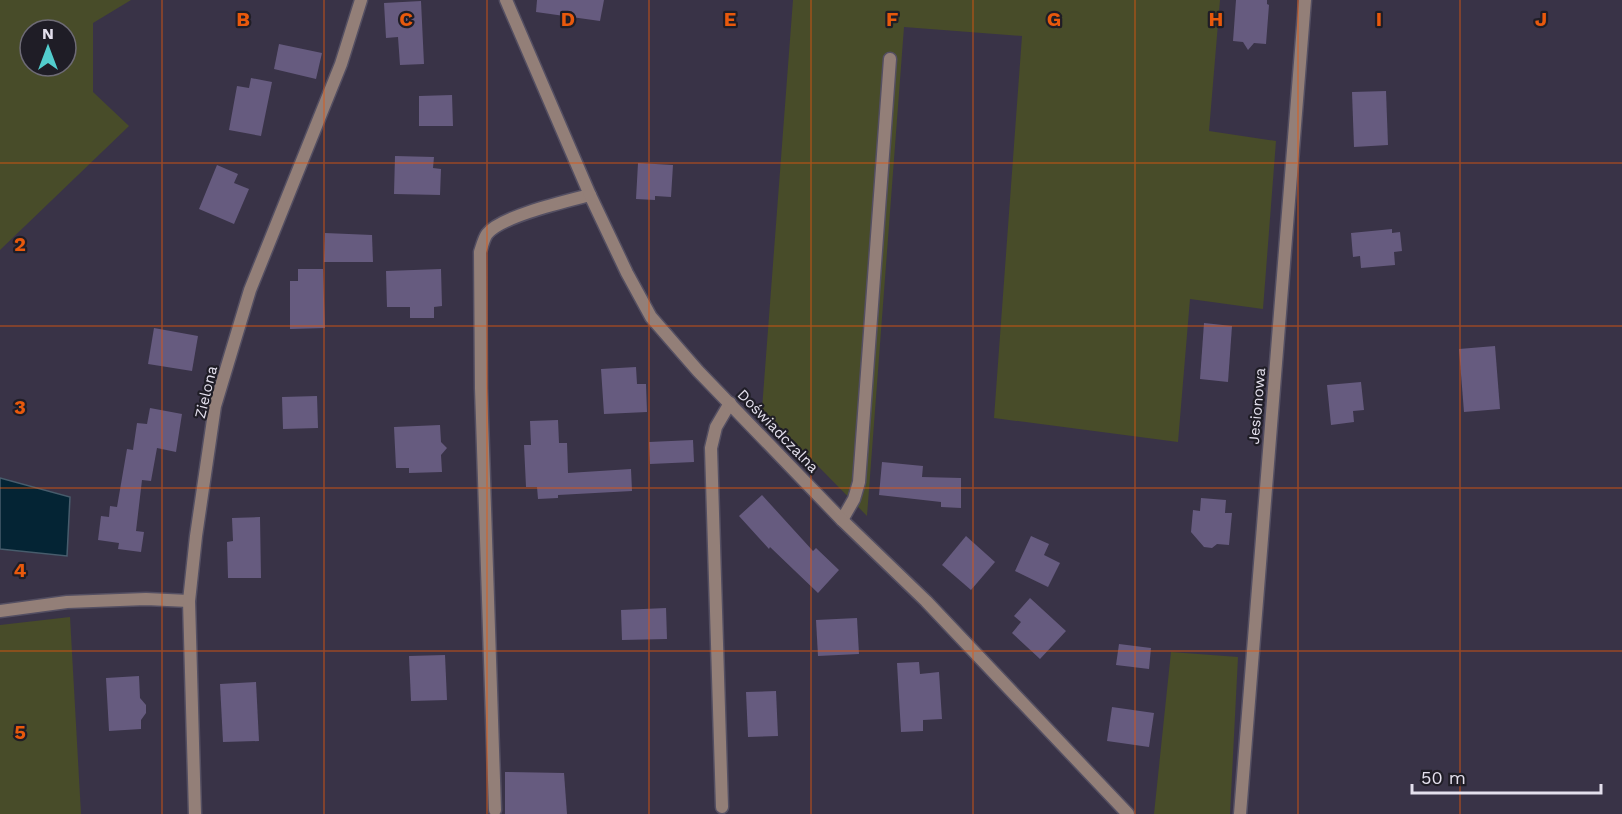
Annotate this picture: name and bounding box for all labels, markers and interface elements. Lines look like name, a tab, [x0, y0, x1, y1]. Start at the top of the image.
text: B	[236, 7, 250, 31]
text: C	[399, 7, 413, 31]
text: D	[561, 7, 575, 31]
text: E	[724, 7, 736, 31]
text: F	[886, 7, 898, 31]
text: G	[1047, 7, 1061, 31]
text: H	[1209, 7, 1223, 31]
text: I	[1376, 7, 1382, 31]
text: J	[1535, 7, 1547, 31]
north arrow	[18, 18, 78, 78]
text: N	[42, 24, 54, 43]
text: 2	[14, 232, 26, 256]
street label: Zielona	[191, 363, 221, 420]
street label: Jesionowa	[1245, 366, 1269, 445]
street label: Doświadczalna	[734, 386, 823, 477]
text: 3	[14, 395, 26, 419]
text: 4	[14, 558, 27, 582]
text: 5	[14, 720, 26, 744]
scale bar	[1412, 757, 1601, 795]
text: 50 m	[1421, 767, 1466, 788]

